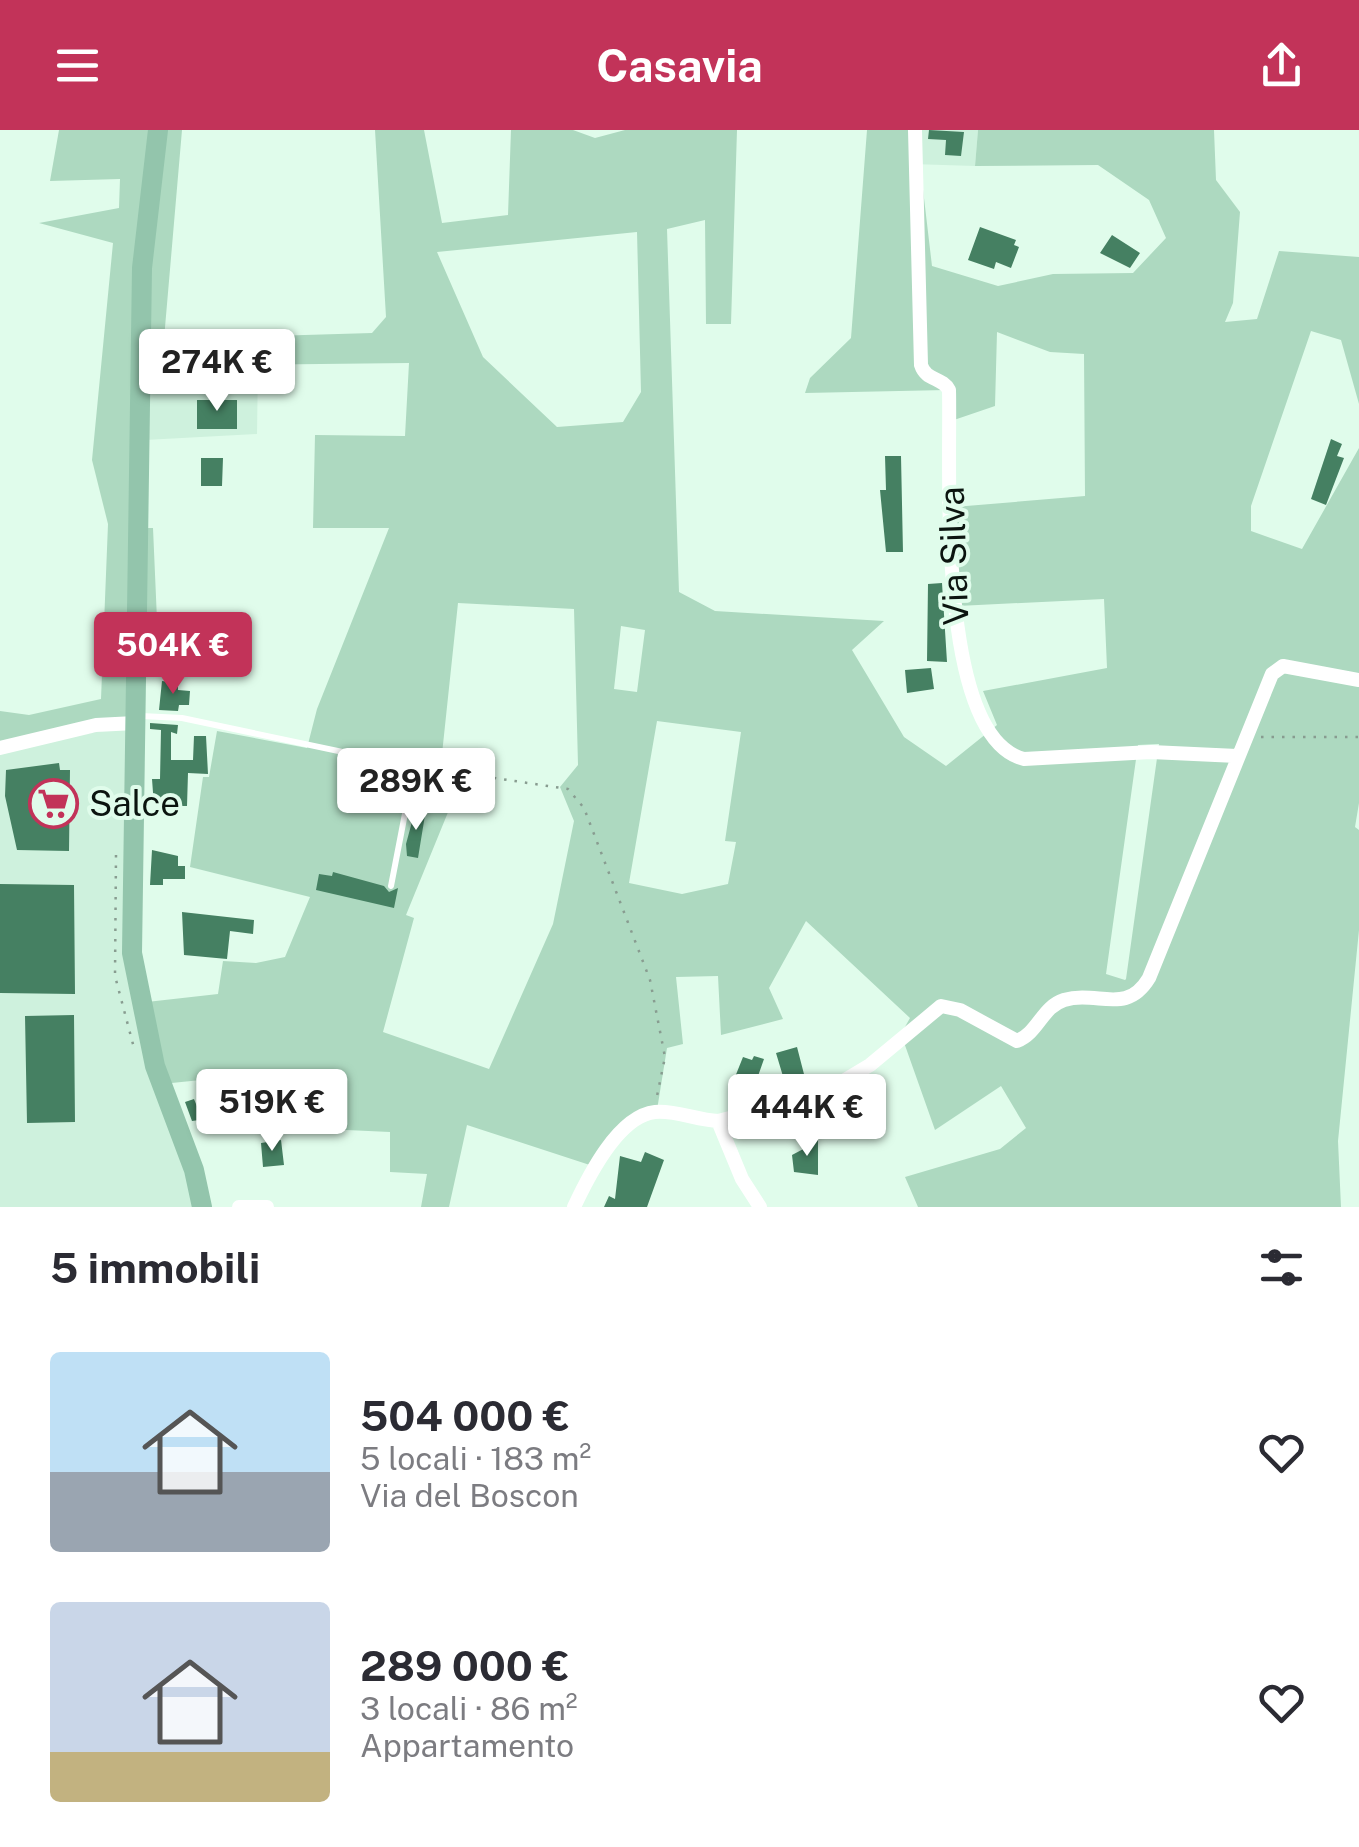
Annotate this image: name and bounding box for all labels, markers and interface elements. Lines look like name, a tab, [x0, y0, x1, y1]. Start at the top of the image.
icon: menu	[50, 38, 105, 93]
icon: share	[1254, 38, 1309, 93]
text: Casavia	[596, 39, 763, 92]
pin: 274K €	[136, 329, 298, 414]
text: 274K €	[161, 343, 273, 380]
street label: Via Silva	[931, 486, 976, 626]
pin: 504K €	[92, 612, 254, 697]
text: 504K €	[116, 626, 230, 663]
pin: 289K €	[335, 748, 497, 833]
text: 289K €	[359, 762, 473, 799]
supermarket icon: Salce	[28, 778, 80, 830]
place label: Salce	[89, 783, 180, 824]
pin: 519K €	[191, 1069, 353, 1154]
pin: 444K €	[726, 1074, 888, 1159]
text: 519K €	[218, 1083, 326, 1120]
text: 444K €	[750, 1088, 864, 1125]
icon: filters	[1254, 1240, 1309, 1295]
text: 5 immobili	[50, 1243, 260, 1292]
text: 504 000 €	[360, 1391, 570, 1440]
icon: home	[130, 1392, 250, 1512]
icon: heart	[1254, 1425, 1309, 1480]
text: 5 locali · 183 m²	[360, 1440, 591, 1477]
text: Via del Boscon	[360, 1477, 579, 1514]
text: 289 000 €	[360, 1641, 570, 1690]
icon: home	[130, 1642, 250, 1762]
icon: heart	[1254, 1675, 1309, 1730]
text: 3 locali · 86 m²	[360, 1690, 578, 1727]
text: Appartamento	[360, 1727, 574, 1764]

